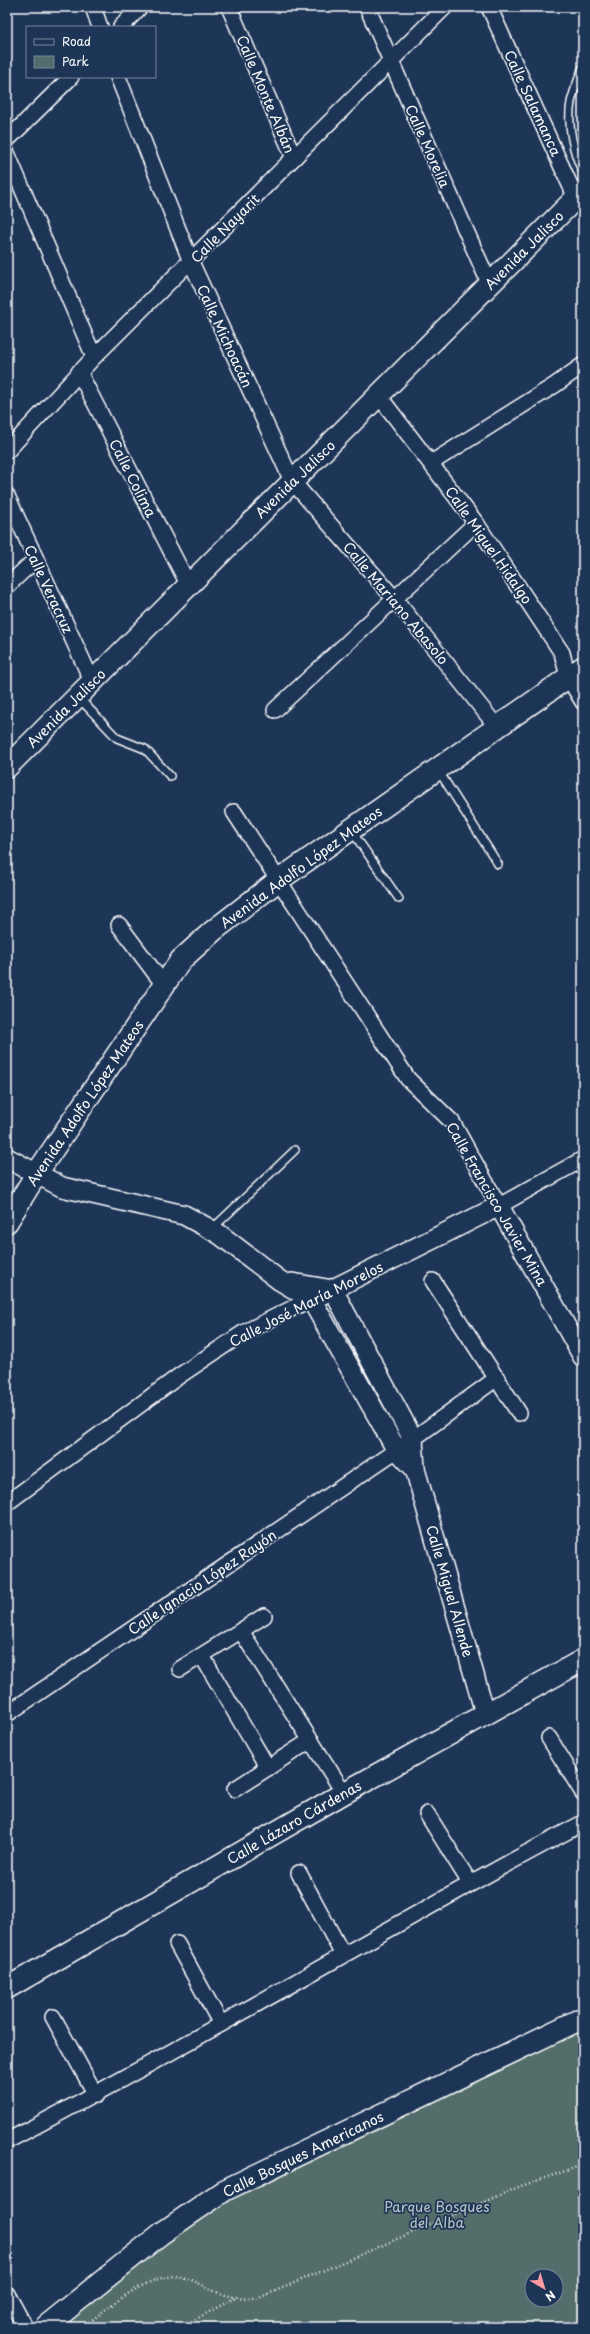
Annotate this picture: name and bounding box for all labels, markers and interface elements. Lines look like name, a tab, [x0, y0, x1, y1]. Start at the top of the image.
legend	[26, 26, 156, 78]
text: Road	[62, 32, 91, 50]
street label: Calle Monte Albán	[232, 32, 300, 156]
street label: Calle Salamanca	[499, 46, 567, 160]
text: Park	[62, 52, 89, 70]
street label: Calle Morelia	[400, 101, 456, 191]
street label: Calle Nayarit	[186, 188, 265, 267]
street label: Avenida Jalisco	[480, 206, 568, 294]
street label: Calle Michoacán	[192, 281, 258, 391]
street label: Calle Colima	[104, 435, 162, 521]
street label: Avenida Jalisco	[250, 435, 340, 523]
street label: Calle Miguel Hidalgo	[440, 482, 538, 608]
street label: Calle Mariano Abasolo	[338, 537, 454, 669]
street label: Calle Veracruz	[19, 541, 79, 637]
street label: Avenida Jalisco	[22, 664, 110, 752]
street label: Avenida Adolfo López Mateos	[216, 801, 386, 933]
street label: Avenida Adolfo López Mateos	[21, 1016, 149, 1190]
street label: Calle Francisco Javier Mina	[441, 1118, 553, 1290]
street label: Calle José María Morelos	[225, 1256, 387, 1352]
street label: Calle Miguel Allende	[421, 1523, 479, 1660]
street label: Calle Ignacio López Rayón	[124, 1524, 280, 1640]
street label: Calle Lázaro Cárdenas	[223, 1775, 365, 1869]
street label: Calle Bosques Americanos	[219, 2106, 387, 2202]
park label: Parque Bosques del Alba	[384, 2196, 490, 2233]
north arrow	[524, 2268, 564, 2308]
text: N	[542, 2287, 559, 2306]

